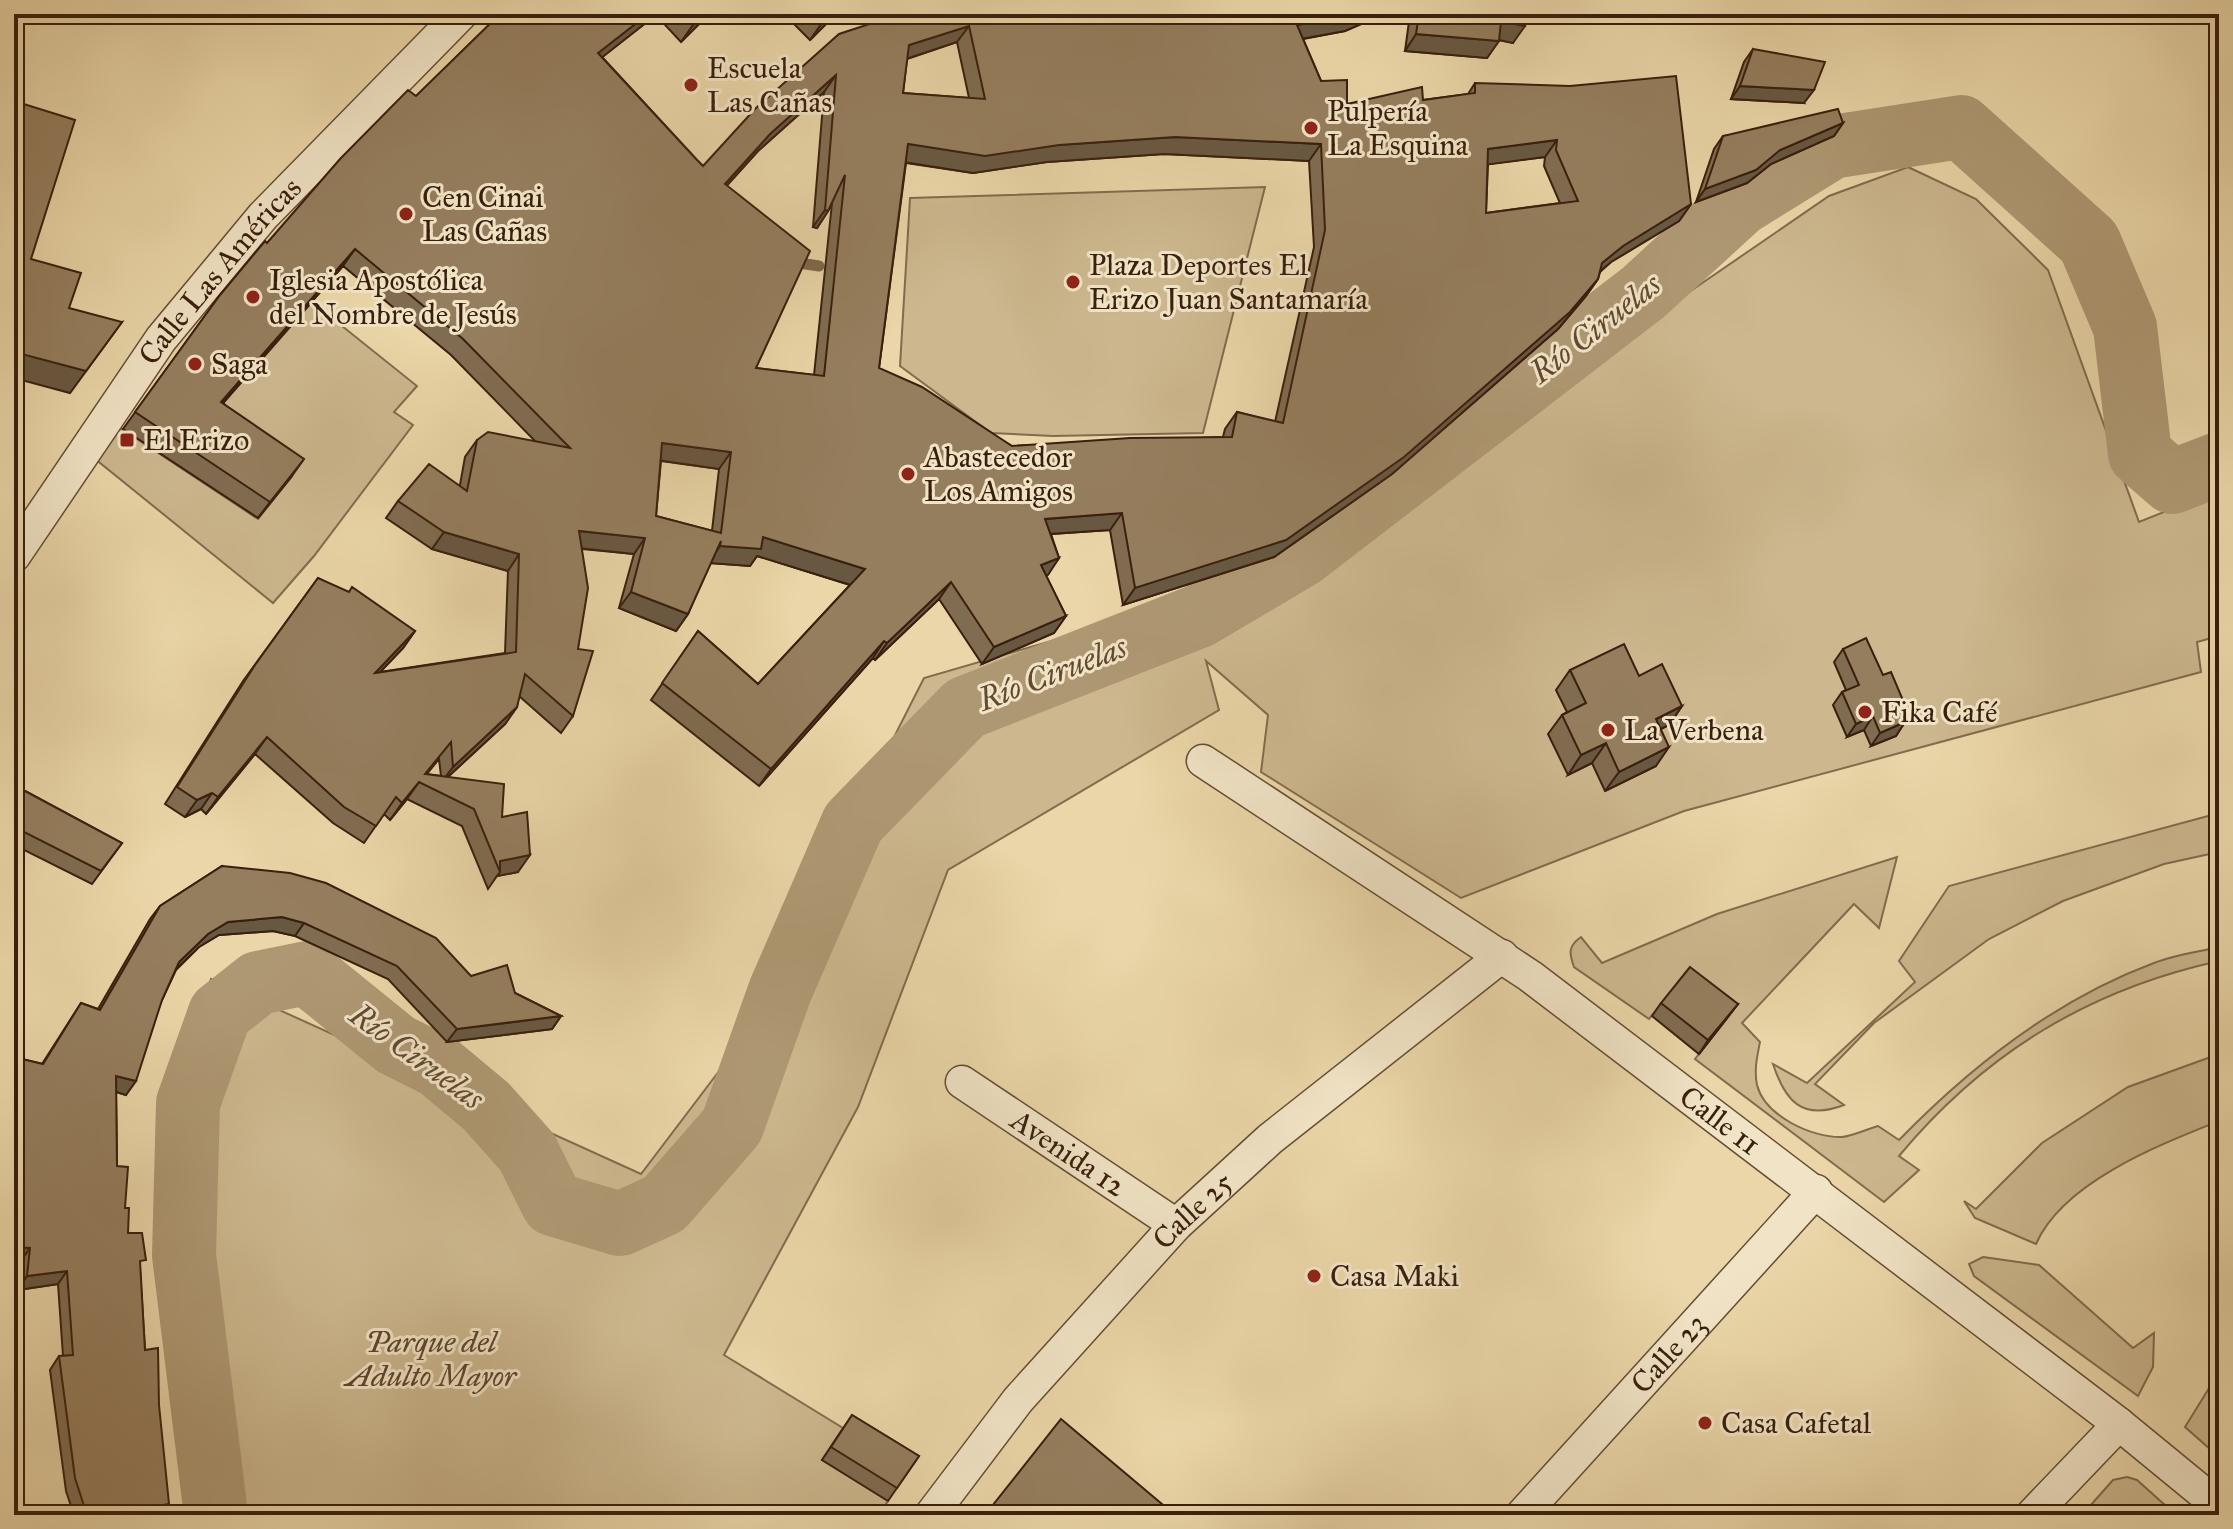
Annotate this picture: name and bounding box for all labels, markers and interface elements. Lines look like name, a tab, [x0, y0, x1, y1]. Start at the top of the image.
place label: Escuela Las Cañas	[707, 50, 832, 120]
marker: Escuela Las Cañas	[682, 76, 700, 94]
place label: Pulpería La Esquina	[1327, 93, 1469, 163]
marker: Pulpería La Esquina	[1302, 119, 1320, 137]
street label: Calle Las Américas	[131, 170, 309, 372]
place label: Cen Cinai Las Cañas	[422, 179, 547, 249]
marker: Cen Cinai Las Cañas	[397, 205, 415, 223]
place label: Plaza Deportes El Erizo Juan Santamaría	[1089, 247, 1368, 317]
place label: Iglesia Apostólica del Nombre de Jesús	[269, 262, 517, 332]
water label: Río Ciruelas	[1521, 265, 1669, 392]
marker: Plaza Deportes El Erizo Juan Santamaría	[1064, 273, 1082, 291]
marker: Iglesia Apostólica del Nombre de Jesús	[244, 288, 262, 306]
place label: Saga	[211, 346, 268, 382]
marker: Saga	[186, 355, 204, 373]
place label: El Erizo	[143, 422, 249, 458]
marker: El Erizo	[118, 431, 136, 449]
place label: Abastecedor Los Amigos	[922, 439, 1073, 509]
marker: Abastecedor Los Amigos	[899, 465, 917, 483]
water label: Río Ciruelas	[972, 627, 1133, 720]
place label: Fika Café	[1881, 694, 1998, 730]
marker: Fika Café	[1856, 703, 1874, 721]
place label: La Verbena	[1624, 712, 1764, 748]
marker: La Verbena	[1599, 721, 1617, 739]
water label: Río Ciruelas	[341, 994, 492, 1118]
street label: Calle 11	[1672, 1078, 1767, 1163]
street label: Avenida 12	[1002, 1101, 1133, 1205]
street label: Calle 25	[1145, 1164, 1240, 1257]
place label: Casa Maki	[1330, 1258, 1459, 1294]
marker: Casa Maki	[1305, 1267, 1323, 1285]
street label: Calle 23	[1623, 1306, 1714, 1401]
park label: Parque del Adulto Mayor	[343, 1324, 518, 1394]
place label: Casa Cafetal	[1721, 1405, 1872, 1441]
marker: Casa Cafetal	[1696, 1414, 1714, 1432]

